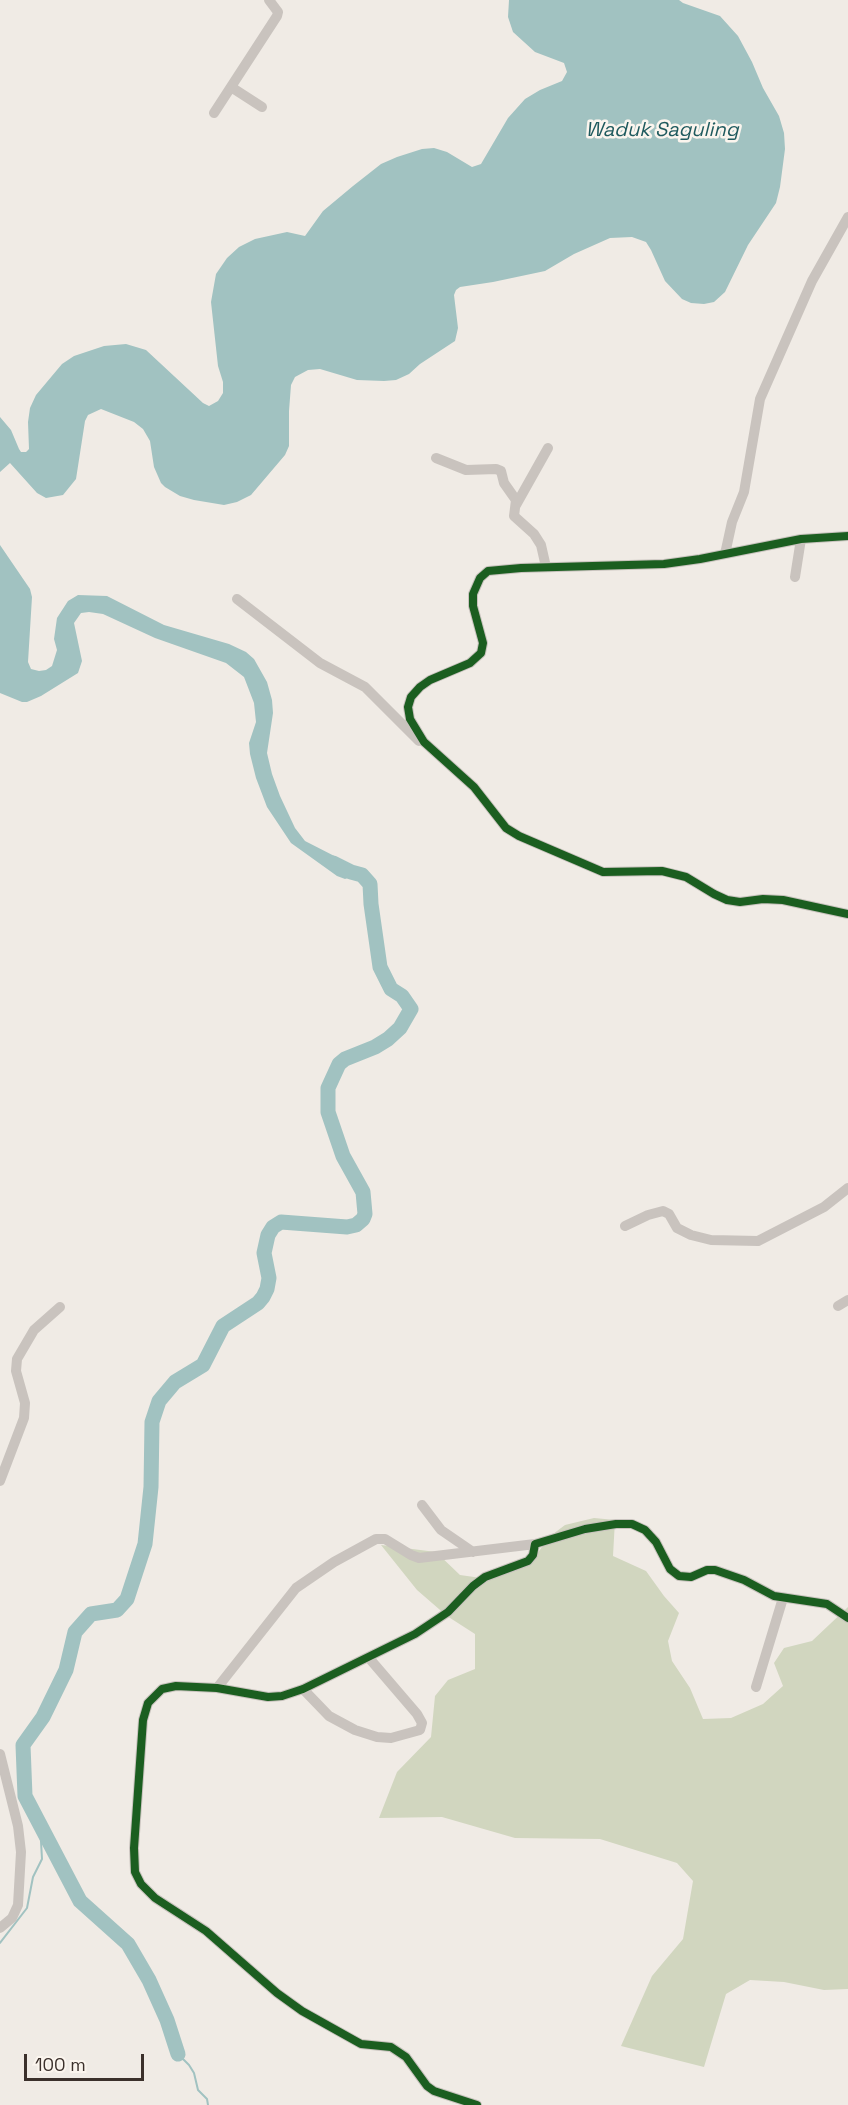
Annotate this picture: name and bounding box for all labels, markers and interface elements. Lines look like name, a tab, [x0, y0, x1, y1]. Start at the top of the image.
water label: Waduk Saguling	[585, 119, 739, 143]
scale bar	[27, 2042, 147, 2080]
text: 100 m	[35, 2053, 86, 2076]

